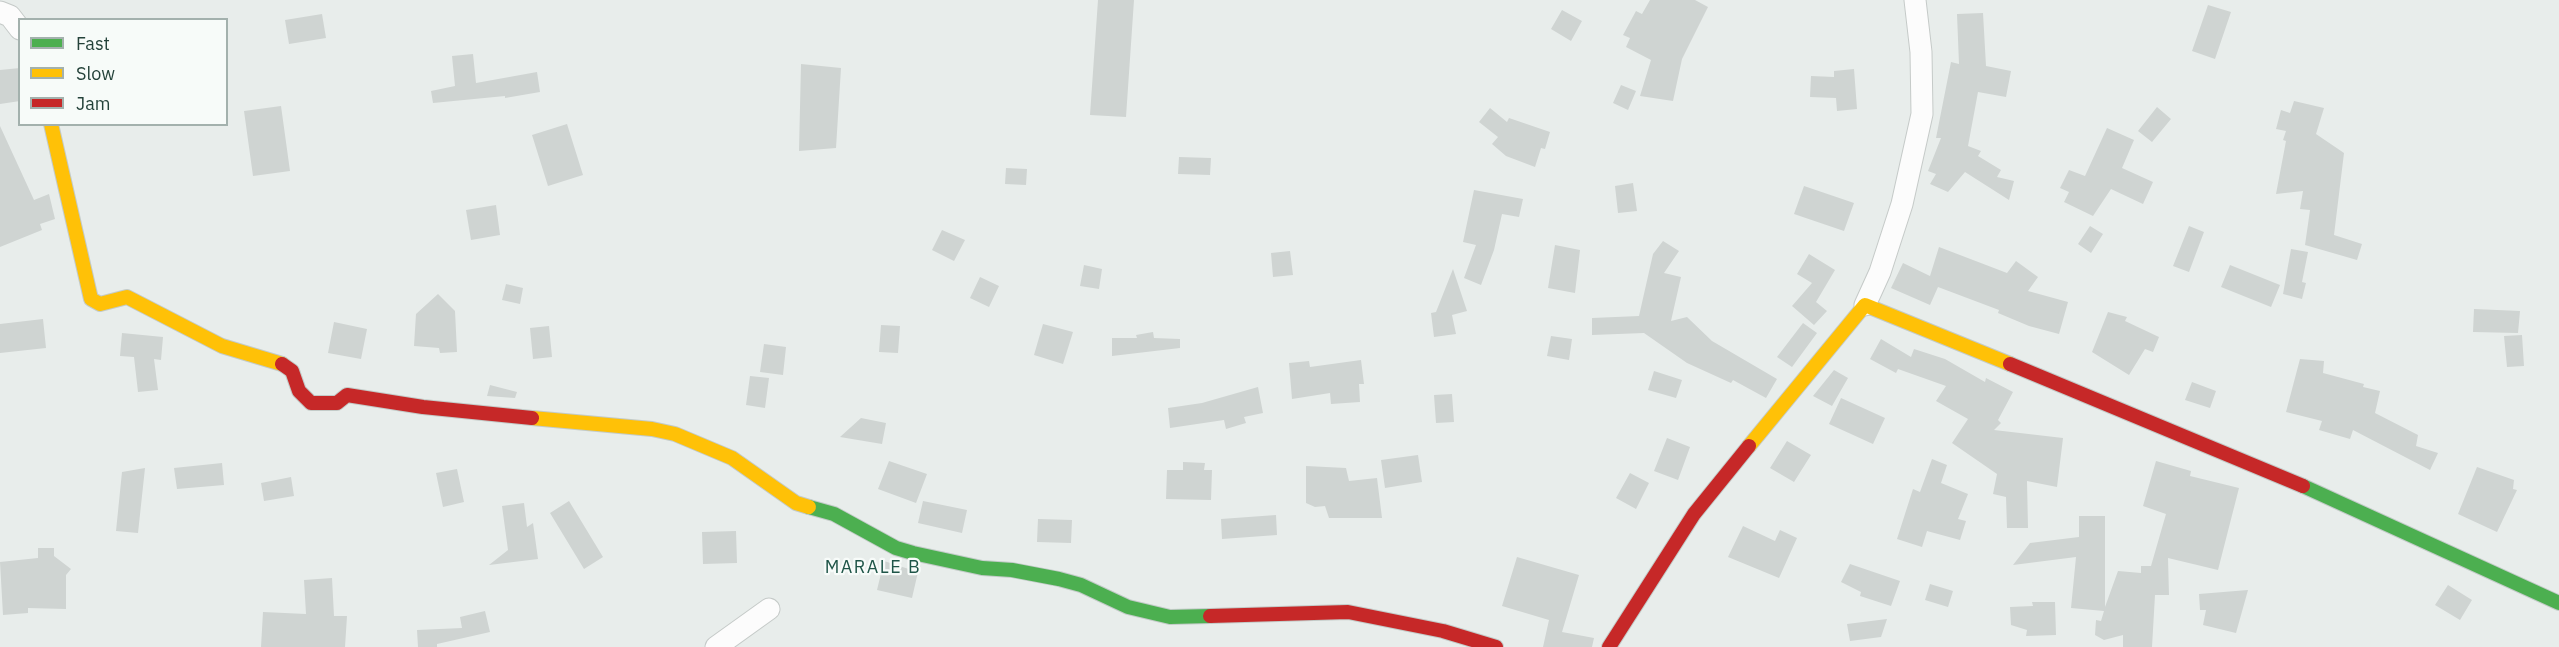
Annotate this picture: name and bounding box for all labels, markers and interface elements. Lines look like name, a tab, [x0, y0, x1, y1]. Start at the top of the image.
legend	[18, 18, 228, 126]
text: Fast	[76, 32, 110, 55]
text: Slow	[76, 62, 115, 85]
text: Jam	[76, 92, 111, 115]
district label: MARALE B	[825, 557, 921, 579]

